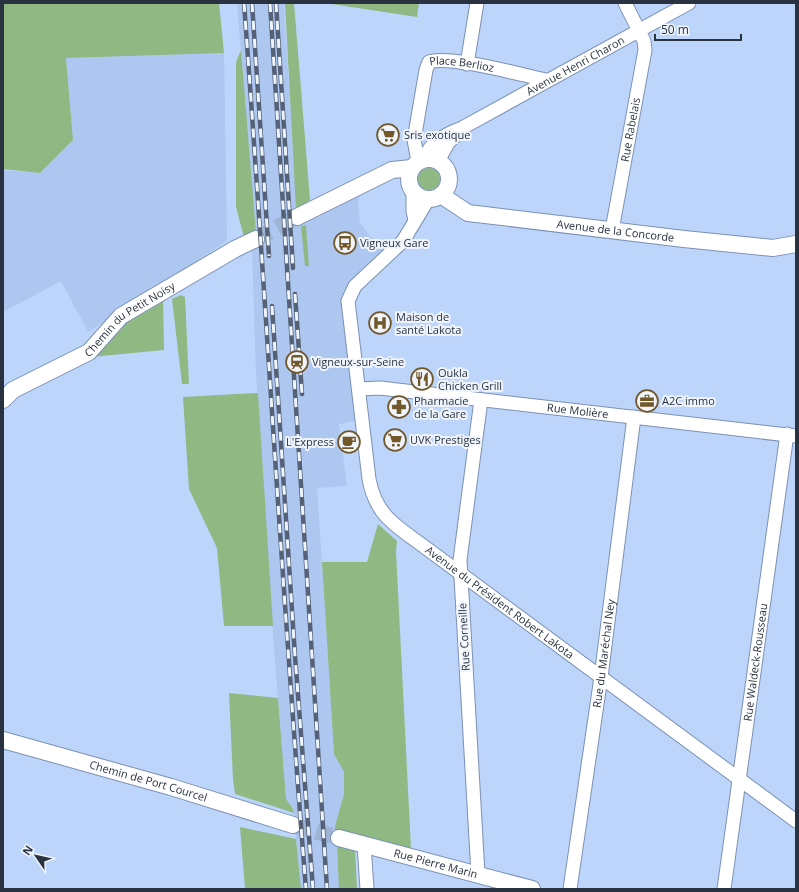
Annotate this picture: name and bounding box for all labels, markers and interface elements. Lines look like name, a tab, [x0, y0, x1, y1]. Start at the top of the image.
scale bar	[655, 16, 741, 42]
text: 50 m	[661, 21, 689, 38]
street label: Avenue Henri Charon	[523, 32, 627, 98]
street label: Place Berlioz	[428, 53, 495, 75]
street label: Rue Rabelais	[617, 96, 643, 163]
supermarket icon: Sris exotique	[375, 122, 401, 148]
place label: Sris exotique	[404, 127, 470, 142]
street label: Avenue de la Concorde	[556, 216, 675, 245]
bus stop icon: Vigneux Gare	[332, 230, 358, 256]
place label: Vigneux Gare	[360, 235, 428, 250]
street label: Chemin du Petit Noisy	[82, 278, 178, 360]
place label: Maison de santé Lakota	[396, 309, 461, 337]
hospital icon: Maison de santé Lakota	[367, 310, 393, 336]
station icon: Vigneux-sur-Seine	[284, 349, 310, 375]
place label: Vigneux-sur-Seine	[312, 354, 404, 369]
place label: Oukla Chicken Grill	[438, 365, 502, 393]
restaurant icon: Oukla Chicken Grill	[409, 366, 435, 392]
office icon: A2C immo	[634, 388, 660, 414]
place label: Pharmacie de la Gare	[414, 393, 469, 421]
place label: A2C immo	[662, 393, 715, 408]
pharmacy icon: Pharmacie de la Gare	[386, 394, 412, 420]
street label: Rue Molière	[546, 399, 609, 421]
supermarket icon: UVK Prestiges	[382, 427, 408, 453]
cafe icon: L'Express	[336, 429, 362, 455]
place label: UVK Prestiges	[410, 432, 481, 447]
place label: L'Express	[286, 434, 334, 449]
street label: Avenue du Président Robert Lakota	[423, 542, 577, 662]
street label: Rue du Maréchal Ney	[589, 598, 618, 709]
street label: Rue Waldeck-Rousseau	[739, 602, 770, 722]
street label: Rue Corneille	[454, 603, 473, 671]
street label: Chemin de Port Courcel	[88, 757, 209, 805]
north arrow	[16, 836, 56, 876]
text: N	[19, 842, 36, 858]
street label: Rue Pierre Marin	[392, 845, 479, 881]

